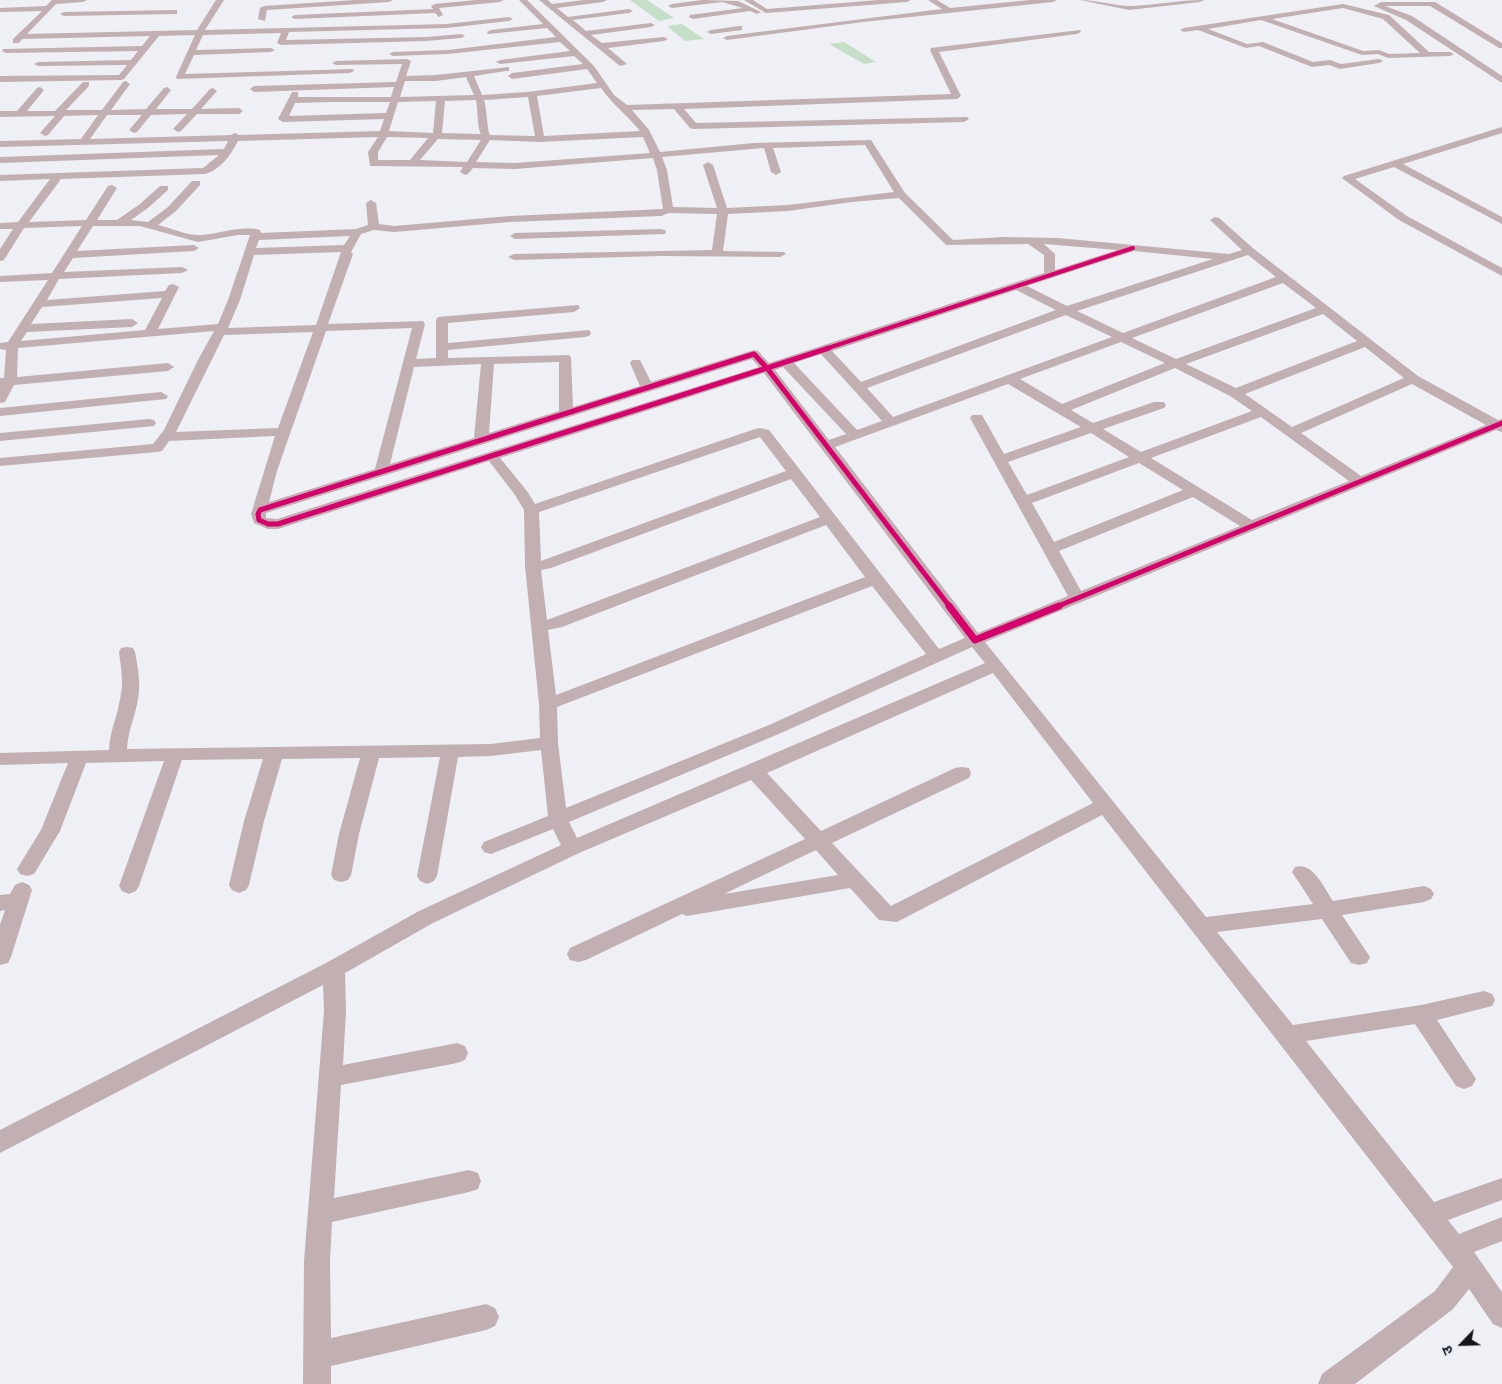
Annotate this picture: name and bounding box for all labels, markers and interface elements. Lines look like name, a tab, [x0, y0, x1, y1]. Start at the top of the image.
north arrow	[1437, 1319, 1487, 1369]
text: उ	[1438, 1343, 1457, 1358]

